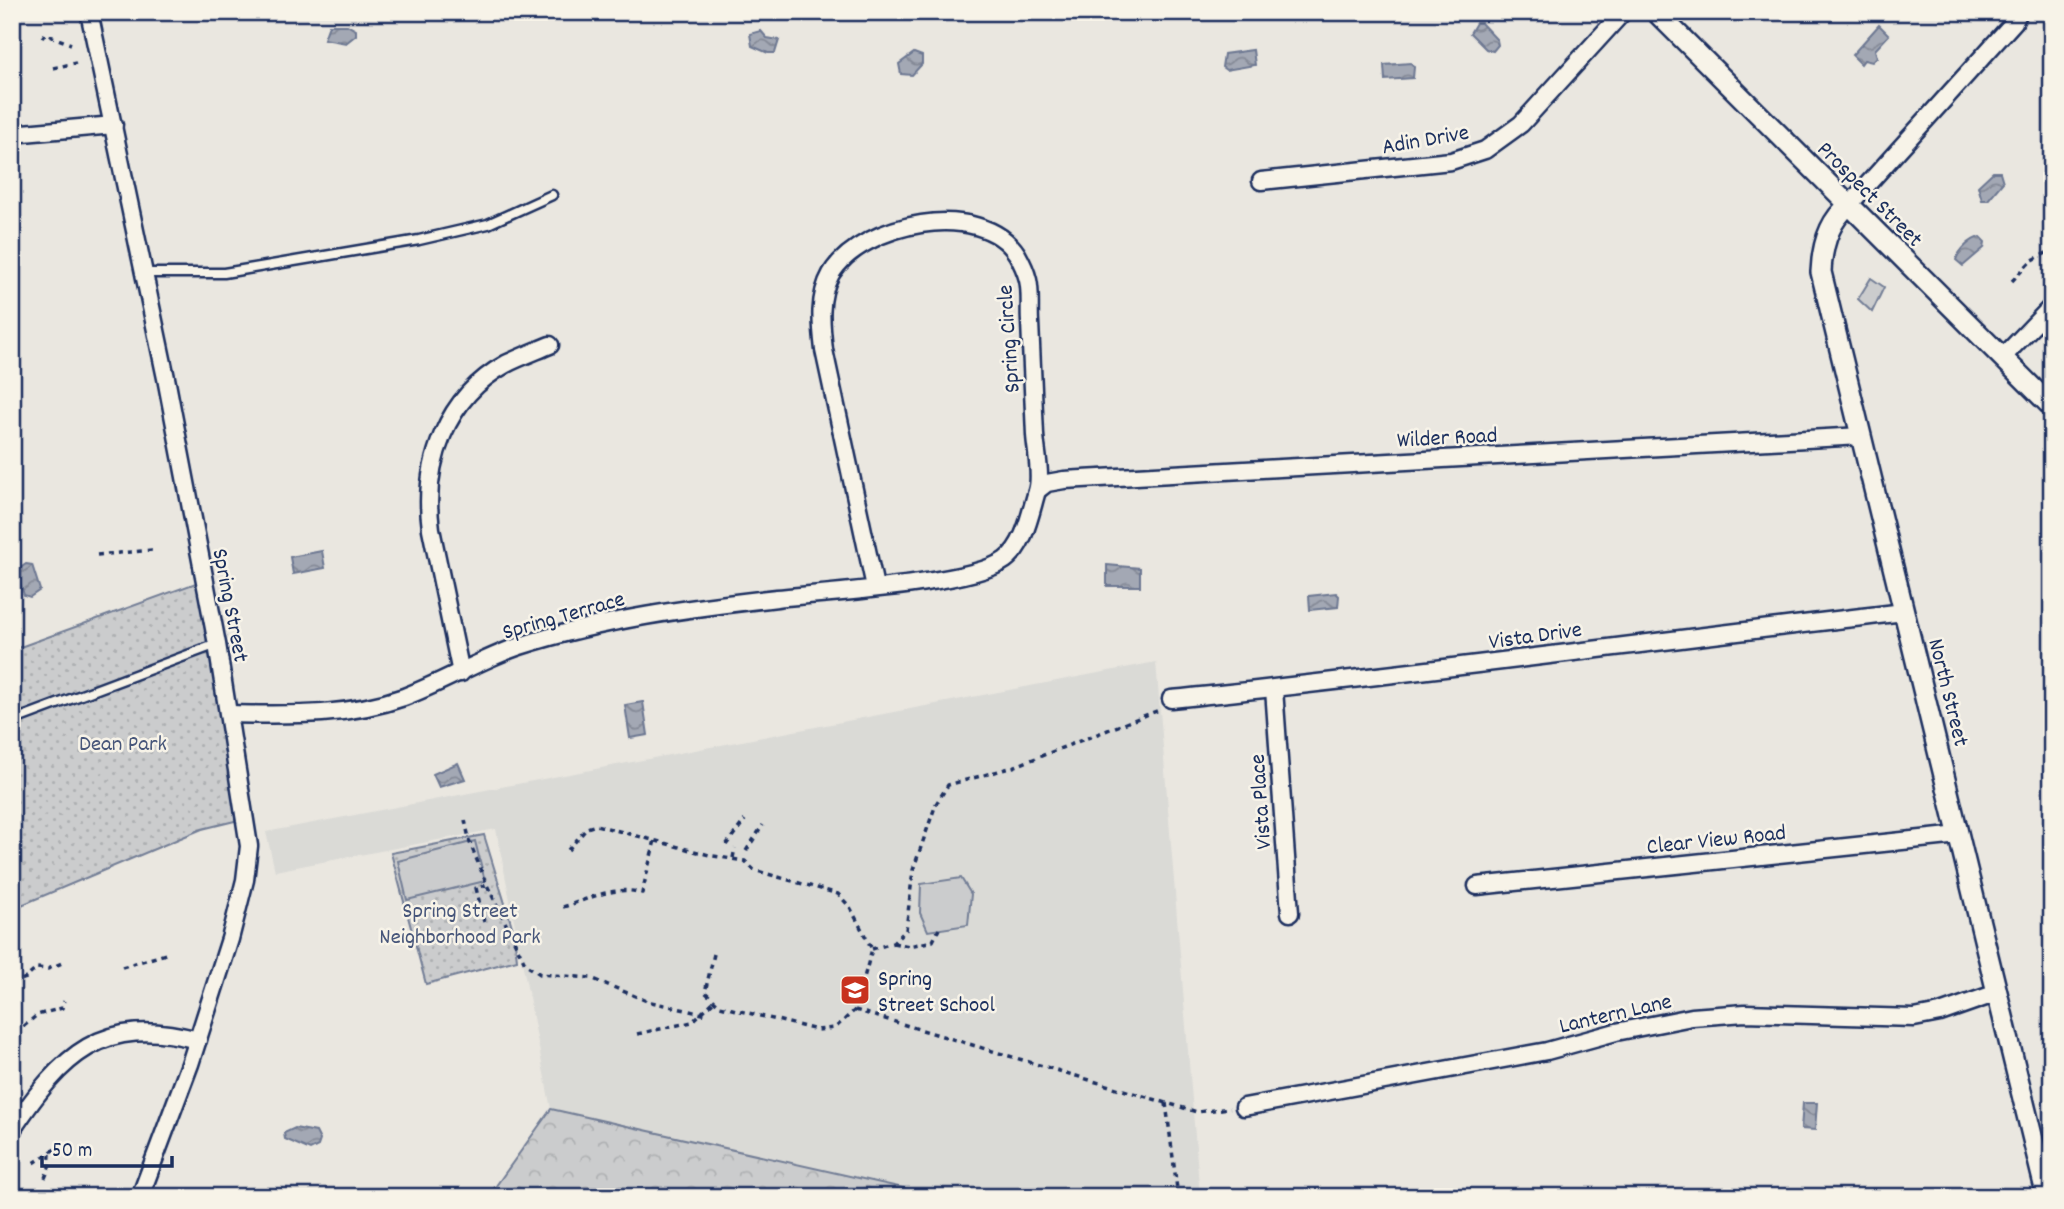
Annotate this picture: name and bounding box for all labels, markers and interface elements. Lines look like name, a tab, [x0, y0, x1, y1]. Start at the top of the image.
street label: Adin Drive	[1380, 118, 1472, 165]
street label: Prospect Street	[1808, 135, 1929, 256]
street label: Spring Circle	[990, 284, 1031, 394]
street label: Wilder Road	[1396, 420, 1498, 459]
street label: Spring Street	[201, 546, 256, 665]
street label: Spring Terrace	[499, 584, 629, 651]
street label: Vista Drive	[1487, 615, 1584, 660]
street label: North Street	[1917, 635, 1976, 750]
park label: Dean Park	[79, 729, 167, 762]
street label: Vista Place	[1243, 753, 1282, 851]
street label: Clear View Road	[1645, 818, 1788, 865]
park label: Spring Street Neighborhood Park	[379, 896, 541, 955]
place label: Spring Street School	[878, 964, 996, 1023]
school or university icon: Spring Street School	[838, 973, 872, 1007]
street label: Lantern Lane	[1556, 986, 1675, 1044]
scale bar	[42, 1125, 172, 1169]
text: 50 m	[52, 1137, 92, 1167]

